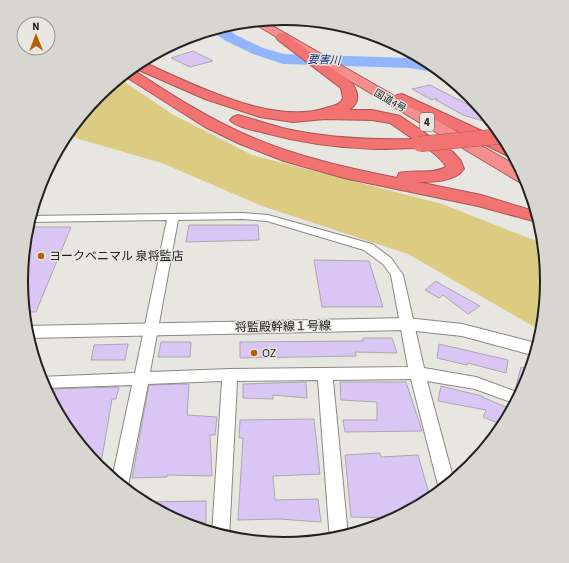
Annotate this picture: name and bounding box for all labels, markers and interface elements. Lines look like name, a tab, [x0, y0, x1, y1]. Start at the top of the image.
north arrow	[16, 16, 56, 56]
text: N	[32, 19, 40, 34]
water label: 要害川	[307, 52, 342, 68]
street label: 国道4号	[371, 86, 409, 116]
road number: 4	[420, 113, 434, 131]
place label: ヨークベニマル 泉将監店	[49, 248, 183, 265]
marker: ヨークベニマル 泉将監店	[36, 251, 46, 261]
street label: 将監殿幹線１号線	[235, 318, 331, 336]
place label: OZ	[262, 345, 276, 362]
marker: OZ	[249, 348, 259, 358]

